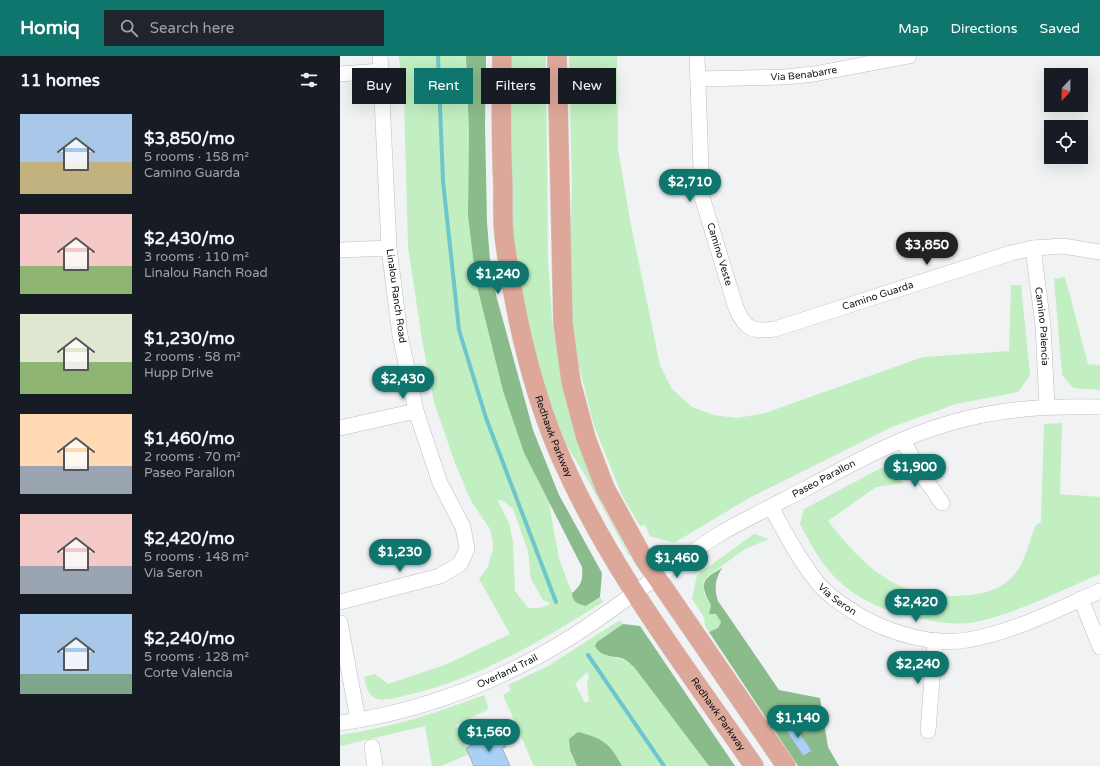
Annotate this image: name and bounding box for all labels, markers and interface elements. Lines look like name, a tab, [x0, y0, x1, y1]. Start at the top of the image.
search box	[104, 10, 384, 46]
text: Homiq	[20, 17, 80, 39]
icon: search	[118, 17, 140, 39]
text: Search here	[150, 19, 234, 37]
text: Map	[898, 20, 929, 37]
text: Directions	[951, 20, 1018, 37]
text: Saved	[1040, 20, 1080, 37]
street label: Via Benabarre	[770, 64, 838, 83]
chip: Buy	[352, 68, 406, 104]
chip: Rent	[414, 68, 473, 104]
chip: Filters	[481, 68, 550, 104]
chip: New	[558, 68, 616, 104]
north arrow	[1044, 68, 1088, 112]
map controls	[1044, 68, 1088, 164]
icon: filters	[298, 69, 320, 91]
text: 11 homes	[20, 70, 100, 91]
button: locate	[1044, 120, 1088, 164]
text: $3,850/mo	[144, 128, 235, 149]
icon: home	[52, 130, 100, 178]
text: 5 rooms · 158 m²	[144, 149, 249, 165]
text: Camino Guarda	[144, 165, 240, 181]
pin: $2,710	[657, 169, 723, 203]
text: $2,710	[668, 174, 712, 190]
street label: Camino Veste	[704, 221, 735, 288]
text: $2,430/mo	[144, 228, 234, 249]
icon: home	[52, 230, 100, 278]
pin: $3,850	[894, 232, 960, 266]
text: $3,850	[905, 237, 949, 253]
street label: Linalou Ranch Road	[383, 248, 409, 344]
text: 3 rooms · 110 m²	[144, 249, 249, 265]
pin: $1,240	[465, 261, 531, 295]
text: Linalou Ranch Road	[144, 265, 268, 281]
text: $1,240	[476, 266, 520, 282]
street label: Camino Guarda	[841, 279, 915, 313]
street label: Camino Palencia	[1032, 286, 1051, 366]
text: $1,230/mo	[144, 328, 235, 349]
icon: home	[52, 330, 100, 378]
text: 2 rooms · 58 m²	[144, 349, 241, 365]
text: Hupp Drive	[144, 365, 213, 381]
pin: $2,430	[370, 366, 436, 400]
text: $2,430	[381, 371, 425, 387]
street label: Redhawk Parkway	[532, 394, 575, 480]
text: $1,460/mo	[144, 428, 234, 449]
icon: home	[52, 430, 100, 478]
text: 2 rooms · 70 m²	[144, 449, 241, 465]
pin: $1,900	[882, 454, 948, 488]
street label: Paseo Parallon	[790, 457, 857, 501]
text: $1,900	[893, 459, 937, 475]
text: Paseo Parallon	[144, 465, 235, 481]
text: $2,420/mo	[144, 528, 234, 549]
icon: home	[52, 530, 100, 578]
pin: $1,230	[367, 539, 433, 573]
text: $1,230	[378, 544, 422, 560]
pin: $1,460	[644, 545, 710, 579]
text: 5 rooms · 148 m²	[144, 549, 249, 565]
text: $1,460	[655, 550, 699, 566]
text: Via Seron	[144, 565, 203, 581]
street label: Via Seron	[815, 581, 859, 618]
pin: $2,420	[883, 589, 949, 623]
text: $2,420	[894, 594, 938, 610]
text: $2,240/mo	[144, 628, 235, 649]
icon: home	[52, 630, 100, 678]
text: 5 rooms · 128 m²	[144, 649, 249, 665]
pin: $2,240	[885, 651, 951, 685]
street label: Overland Trail	[475, 652, 540, 691]
text: $2,240	[896, 656, 940, 672]
text: Corte Valencia	[144, 665, 233, 681]
street label: Redhawk Parkway	[688, 675, 748, 754]
pin: $1,140	[765, 705, 831, 739]
text: $1,140	[776, 710, 820, 726]
pin: $1,560	[456, 719, 522, 753]
text: $1,560	[467, 724, 511, 740]

